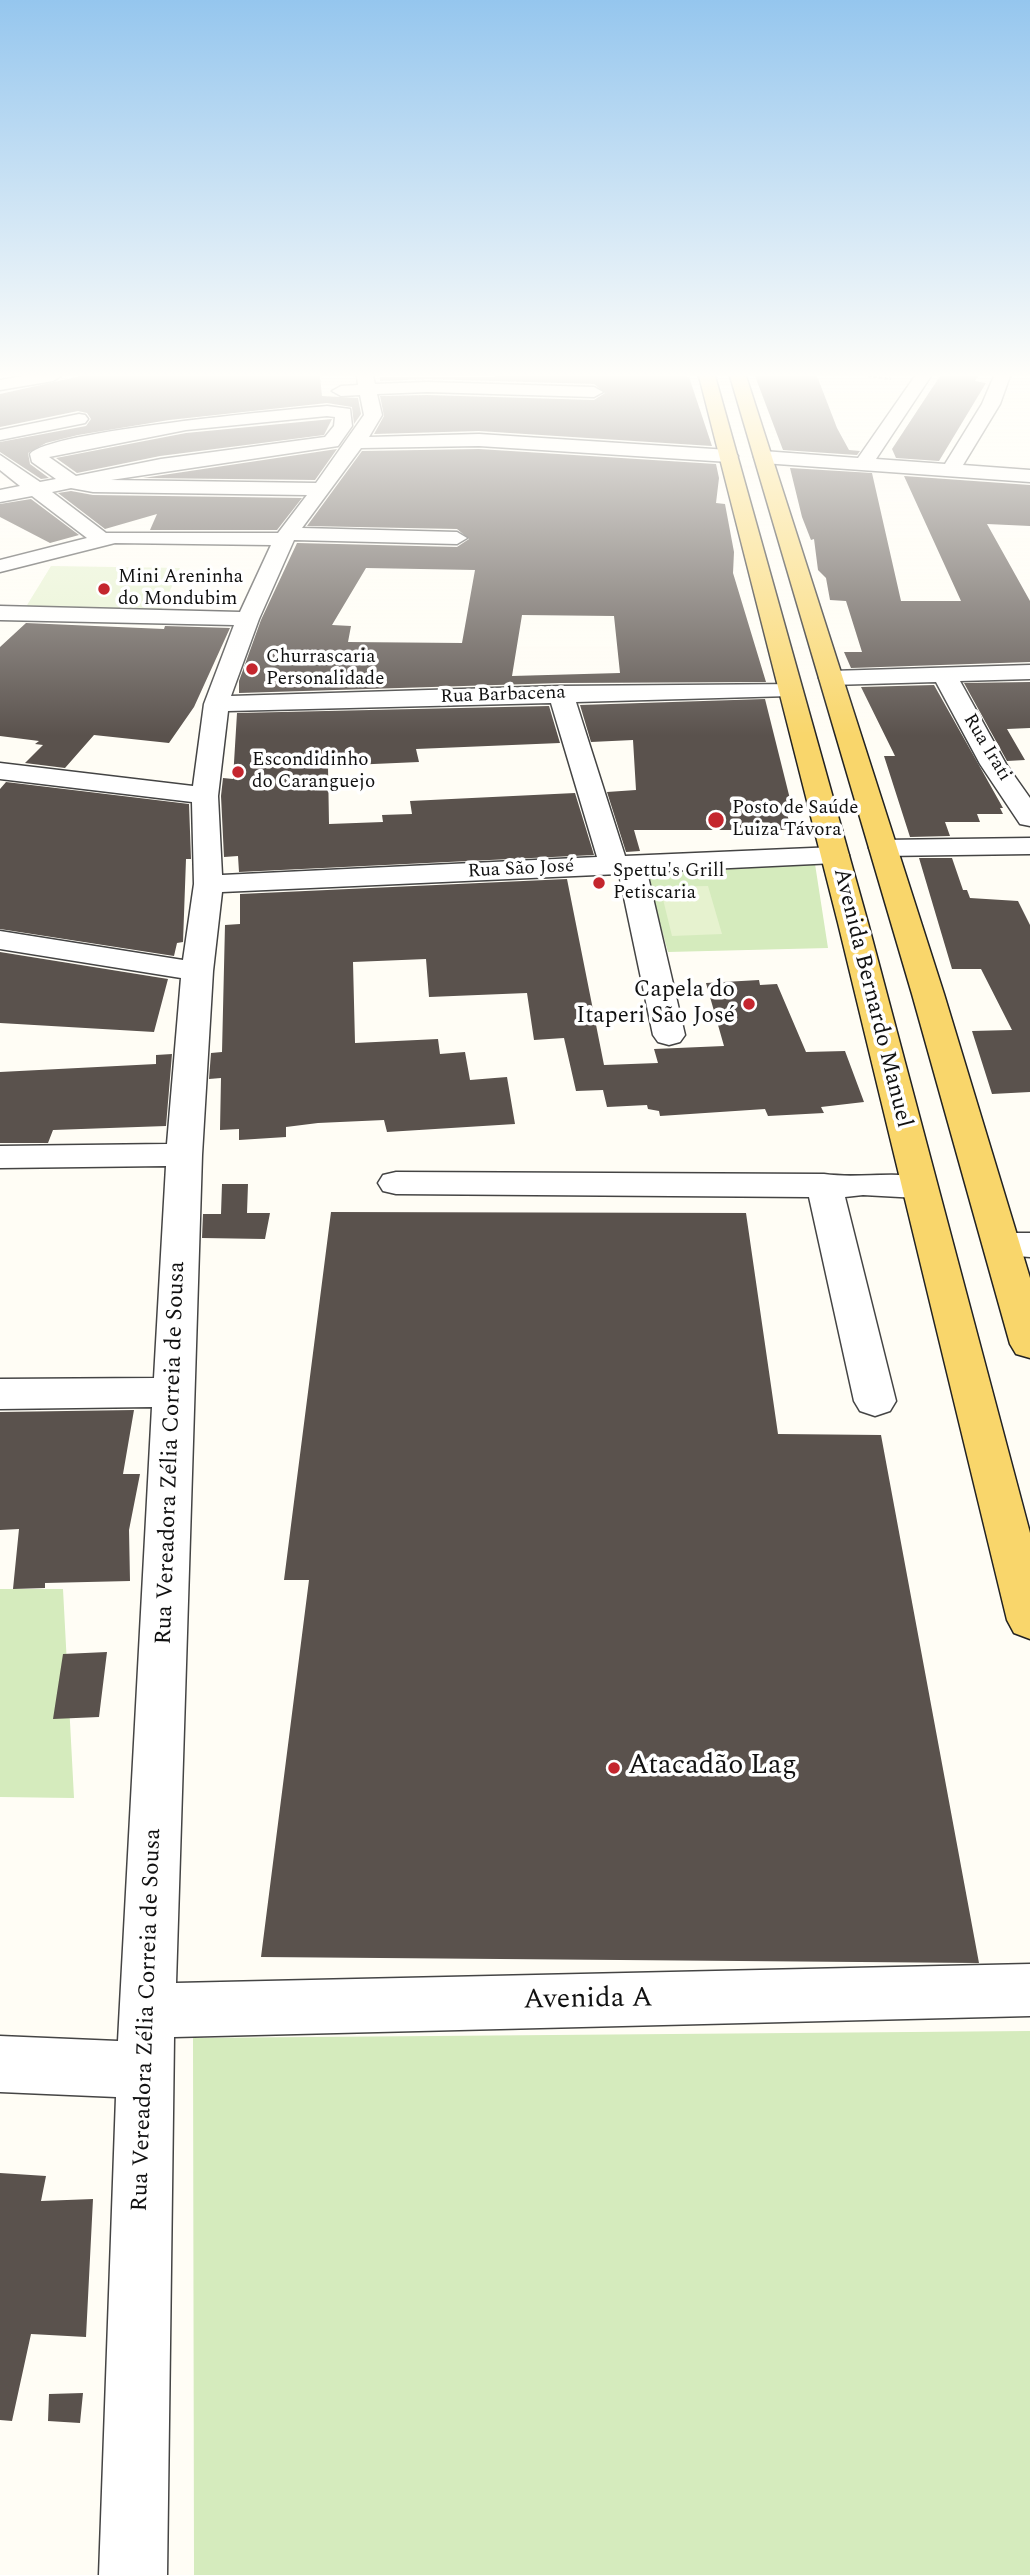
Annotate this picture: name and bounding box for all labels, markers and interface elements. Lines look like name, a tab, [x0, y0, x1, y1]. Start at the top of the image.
place label: Mini Areninha do Mondubim	[118, 567, 243, 611]
marker: Mini Areninha do Mondubim	[96, 581, 112, 597]
place label: Churrascaria Personalidade	[266, 647, 384, 691]
marker: Churrascaria Personalidade	[244, 661, 260, 677]
street label: Rua Barbacena	[440, 682, 566, 710]
street label: Rua Irati	[957, 710, 1015, 786]
place label: Escondidinho do Caranguejo	[252, 750, 375, 794]
marker: Escondidinho do Caranguejo	[230, 764, 246, 780]
place label: Posto de Saúde Luiza Távora	[732, 798, 859, 842]
marker: Posto de Saúde Luiza Távora	[706, 810, 726, 830]
street label: Rua São José	[467, 856, 575, 884]
place label: Spettu's Grill Petiscaria	[613, 861, 724, 905]
street label: Avenida Bernardo Manuel	[825, 865, 917, 1131]
marker: Spettu's Grill Petiscaria	[591, 875, 607, 891]
place label: Capela do Itaperi São José	[576, 977, 735, 1031]
marker: Capela do Itaperi São José	[741, 996, 757, 1012]
street label: Rua Vereadora Zélia Correia de Sousa	[152, 1261, 192, 1645]
place label: Atacadão Lag	[628, 1751, 797, 1785]
marker: Atacadão Lag	[606, 1760, 622, 1776]
street label: Rua Vereadora Zélia Correia de Sousa	[128, 1828, 168, 2212]
street label: Avenida A	[523, 1983, 653, 2019]

